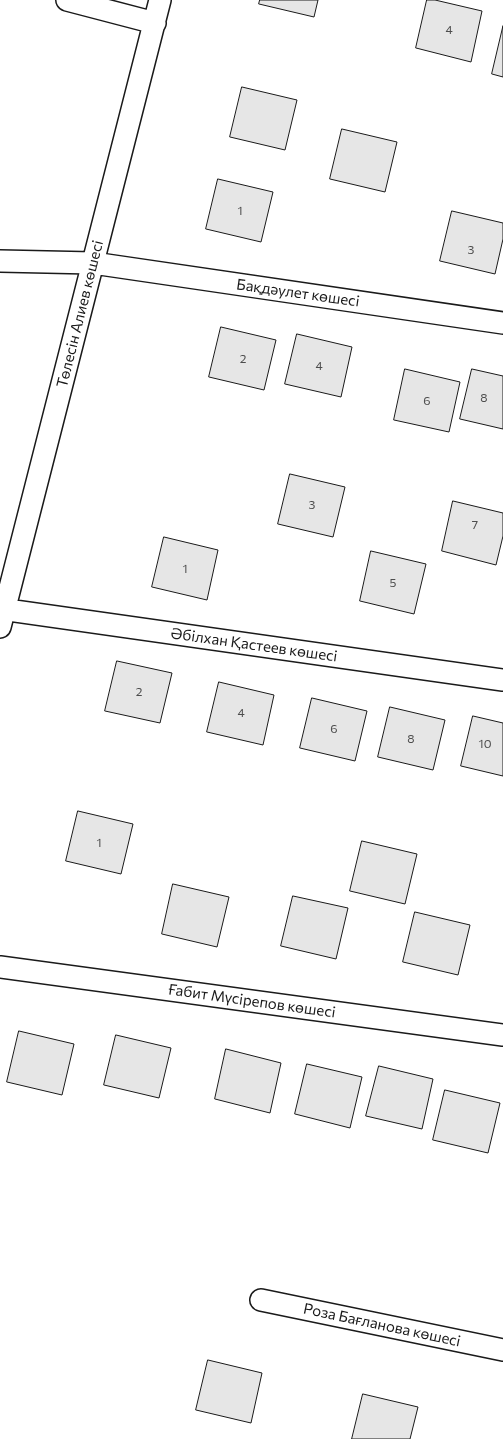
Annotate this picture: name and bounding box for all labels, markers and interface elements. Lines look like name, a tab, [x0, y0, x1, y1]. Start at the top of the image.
house number: 4	[445, 23, 453, 37]
house number: 1	[237, 204, 243, 218]
street label: Төлесін Алиев көшесі	[53, 238, 107, 390]
house number: 3	[468, 243, 474, 257]
street label: Бақдәулет көшесi	[235, 275, 361, 311]
house number: 2	[240, 352, 246, 366]
house number: 4	[315, 359, 323, 373]
house number: 8	[480, 391, 488, 405]
house number: 6	[423, 394, 431, 408]
house number: 3	[309, 498, 315, 512]
house number: 7	[472, 518, 478, 532]
house number: 1	[182, 562, 188, 576]
house number: 5	[390, 576, 396, 590]
street label: Әбілхан Қастеев көшесi	[169, 624, 339, 666]
house number: 2	[136, 685, 142, 699]
house number: 4	[237, 706, 245, 720]
house number: 6	[330, 722, 338, 736]
house number: 8	[407, 732, 415, 746]
house number: 10	[479, 737, 491, 751]
house number: 1	[96, 836, 102, 850]
street label: Ғабит Мүсірепов көшесi	[167, 980, 337, 1022]
street label: Роза Бағланова көшесi	[302, 1300, 462, 1350]

